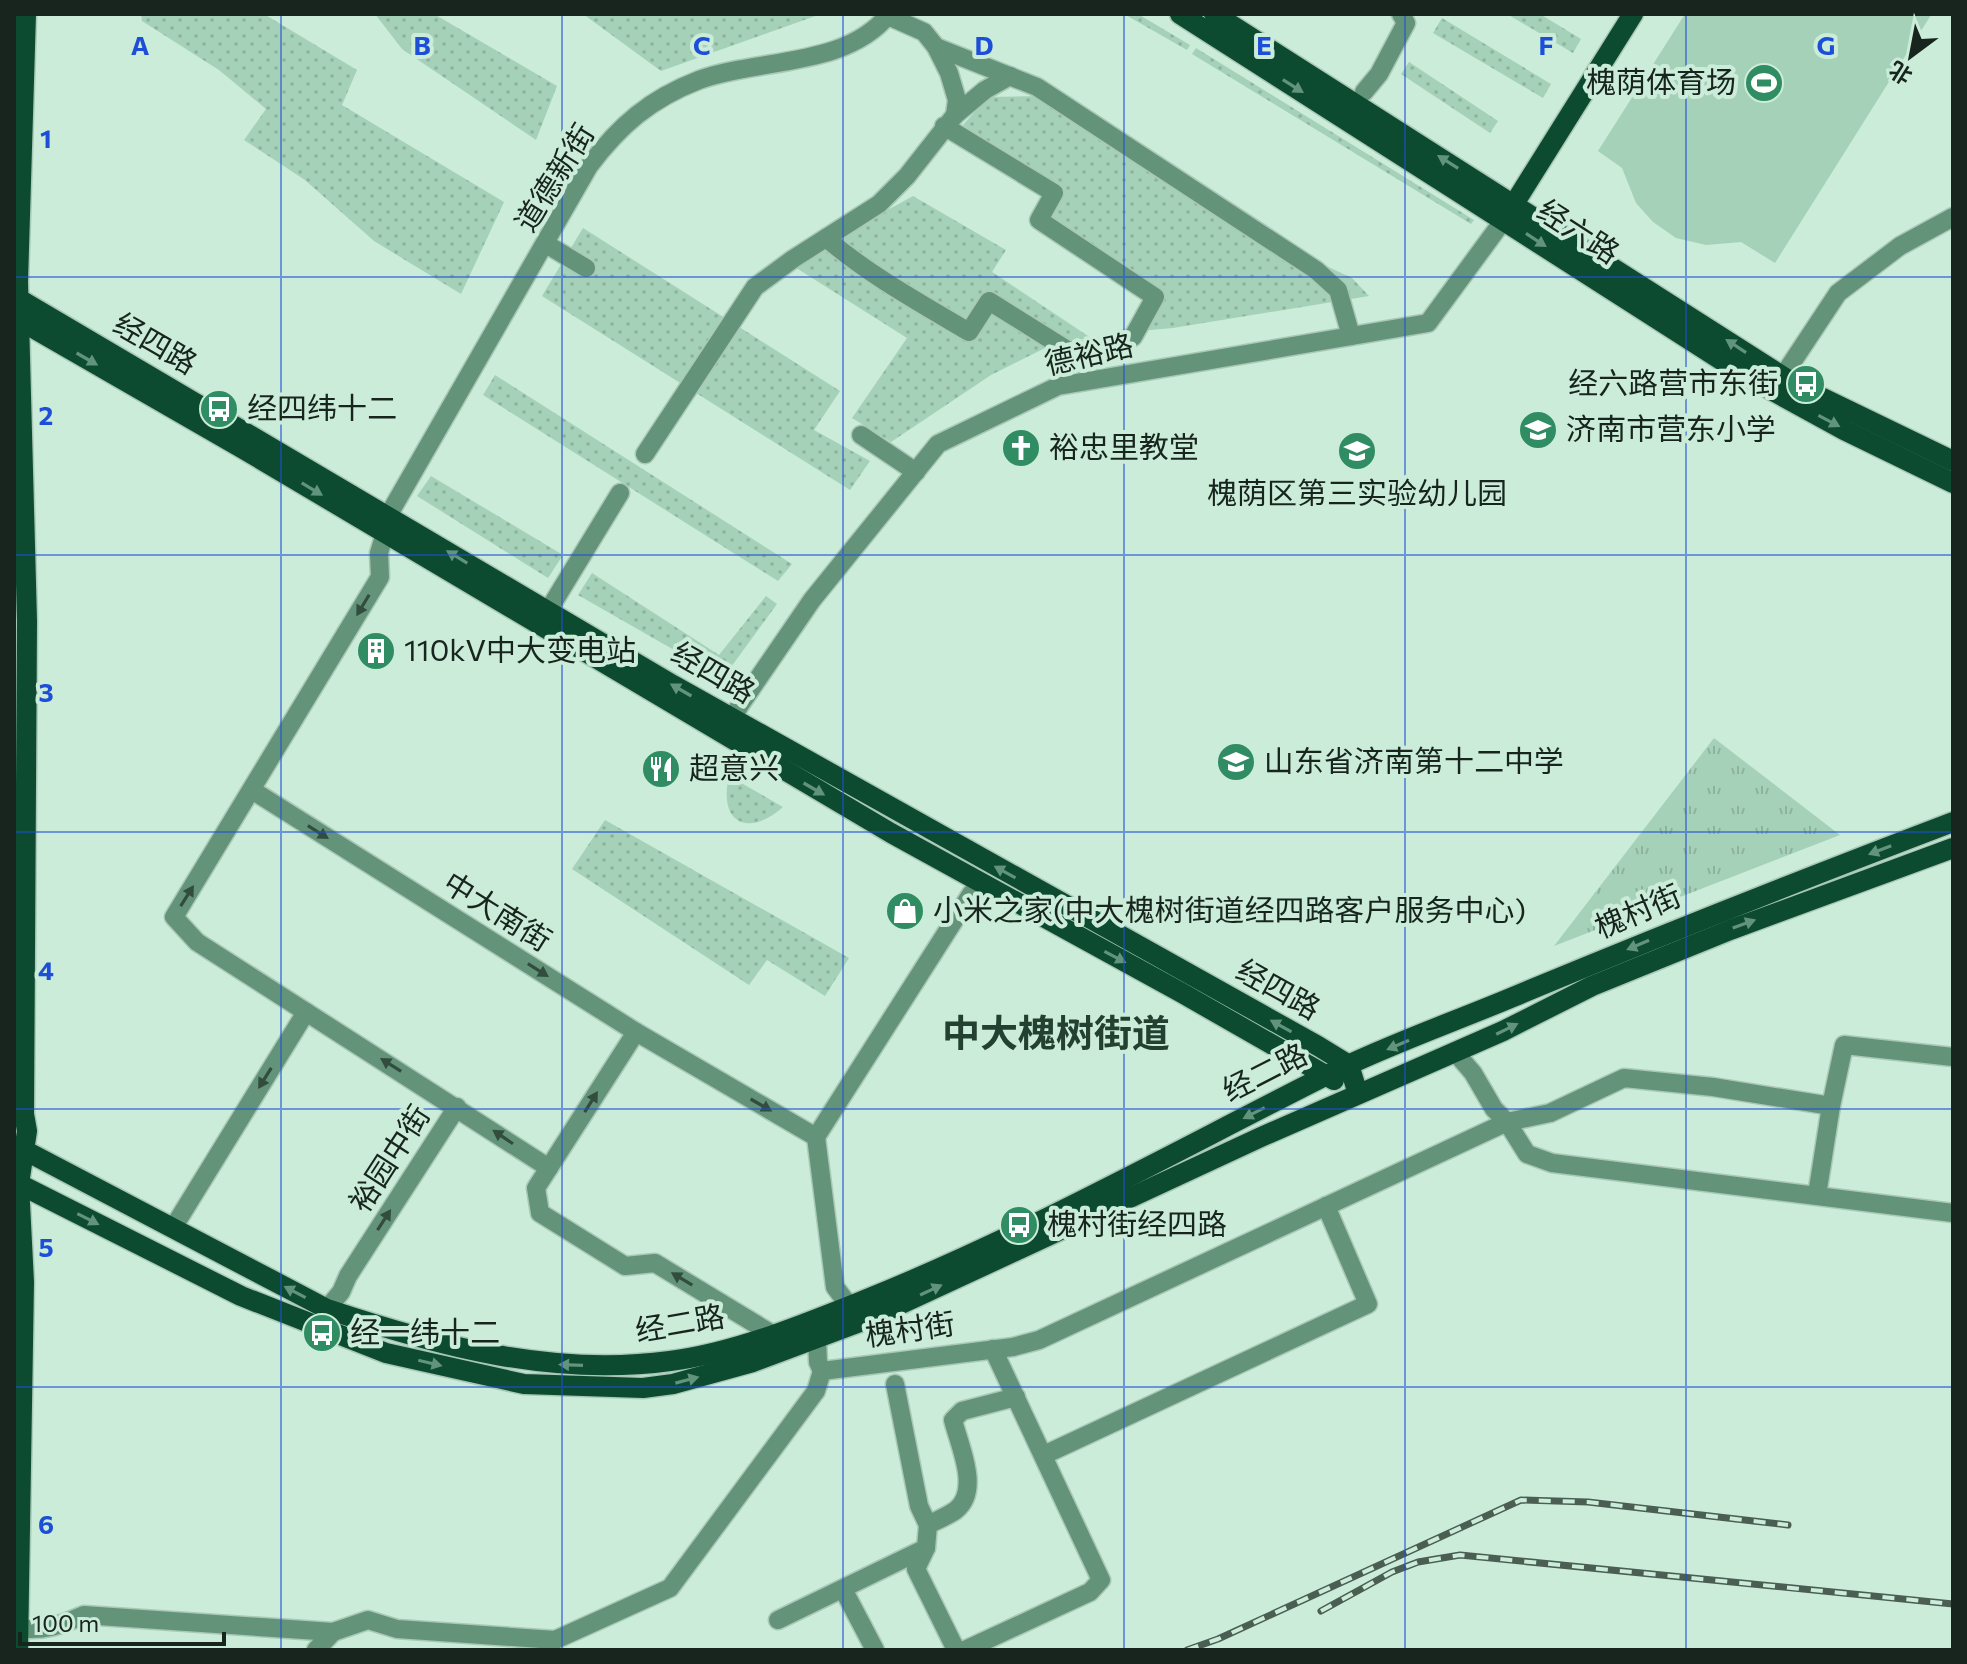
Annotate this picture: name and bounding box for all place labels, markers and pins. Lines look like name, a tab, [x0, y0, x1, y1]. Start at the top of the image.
place label: 槐荫体育场	[1586, 62, 1736, 99]
sports icon: 槐荫体育场	[1743, 62, 1785, 104]
place label: 经六路营市东街	[1568, 363, 1778, 400]
bus stop icon: 经六路营市东街	[1785, 363, 1827, 405]
bus stop icon: 经四纬十二	[198, 388, 240, 430]
place label: 经四纬十二	[247, 388, 397, 425]
school or university icon: 济南市营东小学	[1517, 409, 1559, 451]
place label: 济南市营东小学	[1566, 409, 1776, 446]
church icon: 裕忠里教堂	[1000, 427, 1042, 469]
place label: 裕忠里教堂	[1049, 427, 1199, 464]
school or university icon: 槐荫区第三实验幼儿园	[1336, 430, 1378, 472]
place label: 槐荫区第三实验幼儿园	[1207, 473, 1507, 510]
building icon: 110kV中大变电站	[355, 630, 397, 672]
place label: 110kV中大变电站	[404, 630, 636, 667]
school or university icon: 山东省济南第十二中学	[1215, 741, 1257, 783]
place label: 山东省济南第十二中学	[1264, 741, 1564, 778]
restaurant icon: 超意兴	[640, 748, 682, 790]
place label: 超意兴	[689, 748, 779, 785]
shop icon: 小米之家(中大槐树街道经四路客户服务中心)	[884, 890, 926, 932]
place label: 小米之家(中大槐树街道经四路客户服务中心)	[933, 890, 1526, 927]
bus stop icon: 槐村街经四路	[998, 1204, 1040, 1246]
place label: 槐村街经四路	[1047, 1204, 1227, 1241]
bus stop icon: 经一纬十二	[301, 1312, 343, 1354]
place label: 经一纬十二	[350, 1312, 500, 1349]

